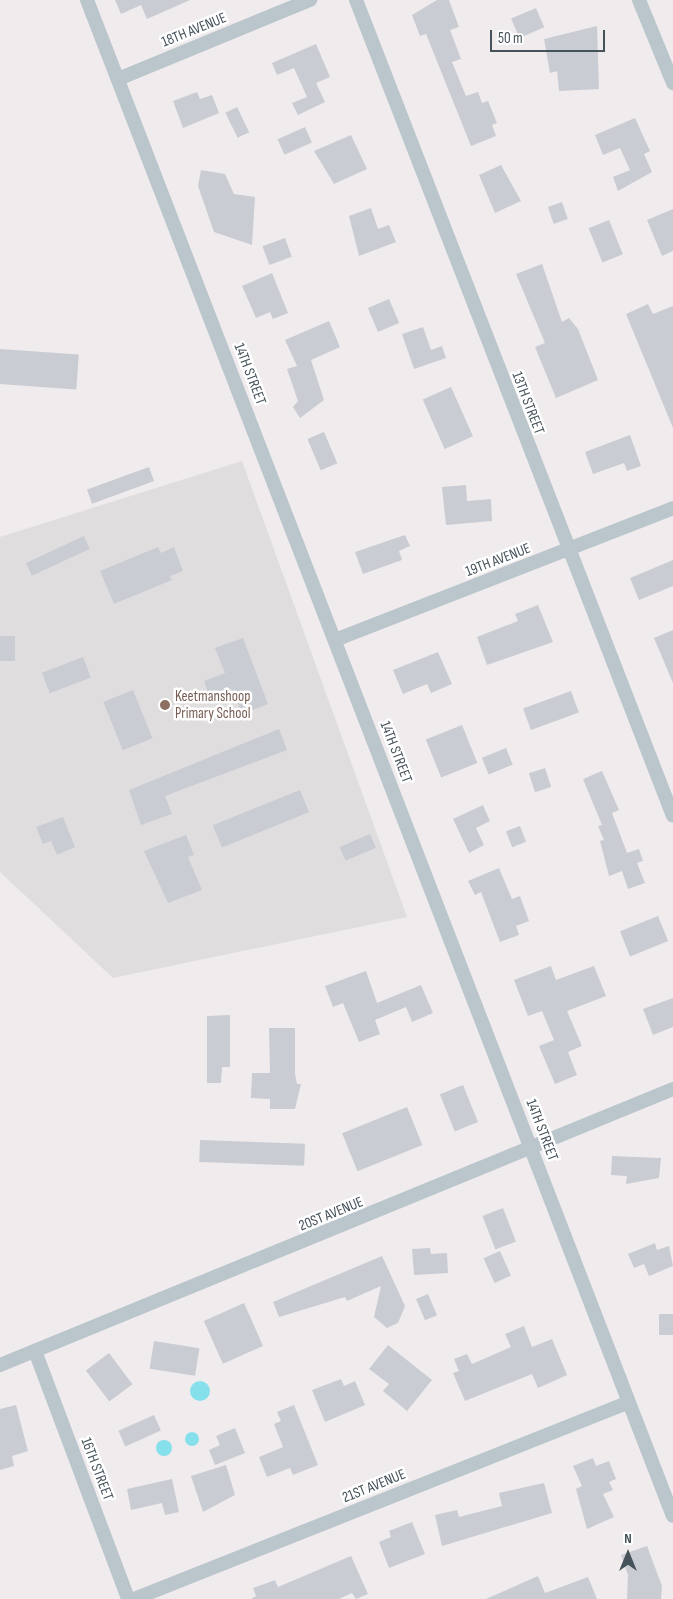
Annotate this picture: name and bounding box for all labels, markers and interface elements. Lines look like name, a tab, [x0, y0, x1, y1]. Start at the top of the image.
street label: 18TH AVENUE	[159, 9, 229, 51]
scale bar	[493, 20, 608, 52]
text: 50 m	[498, 29, 523, 48]
street label: 14TH STREET	[230, 341, 270, 407]
street label: 13TH STREET	[508, 369, 548, 437]
street label: 19TH AVENUE	[463, 539, 533, 581]
place label: Keetmanshoop Primary School	[175, 687, 251, 722]
marker: Keetmanshoop Primary School	[159, 699, 171, 711]
street label: 14TH STREET	[376, 719, 416, 785]
street label: 14TH STREET	[522, 1097, 562, 1163]
street label: 20ST AVENUE	[296, 1193, 366, 1235]
street label: 16TH STREET	[77, 1435, 117, 1503]
street label: 21ST AVENUE	[340, 1465, 408, 1507]
north arrow	[603, 1529, 653, 1579]
text: N	[624, 1530, 632, 1547]

